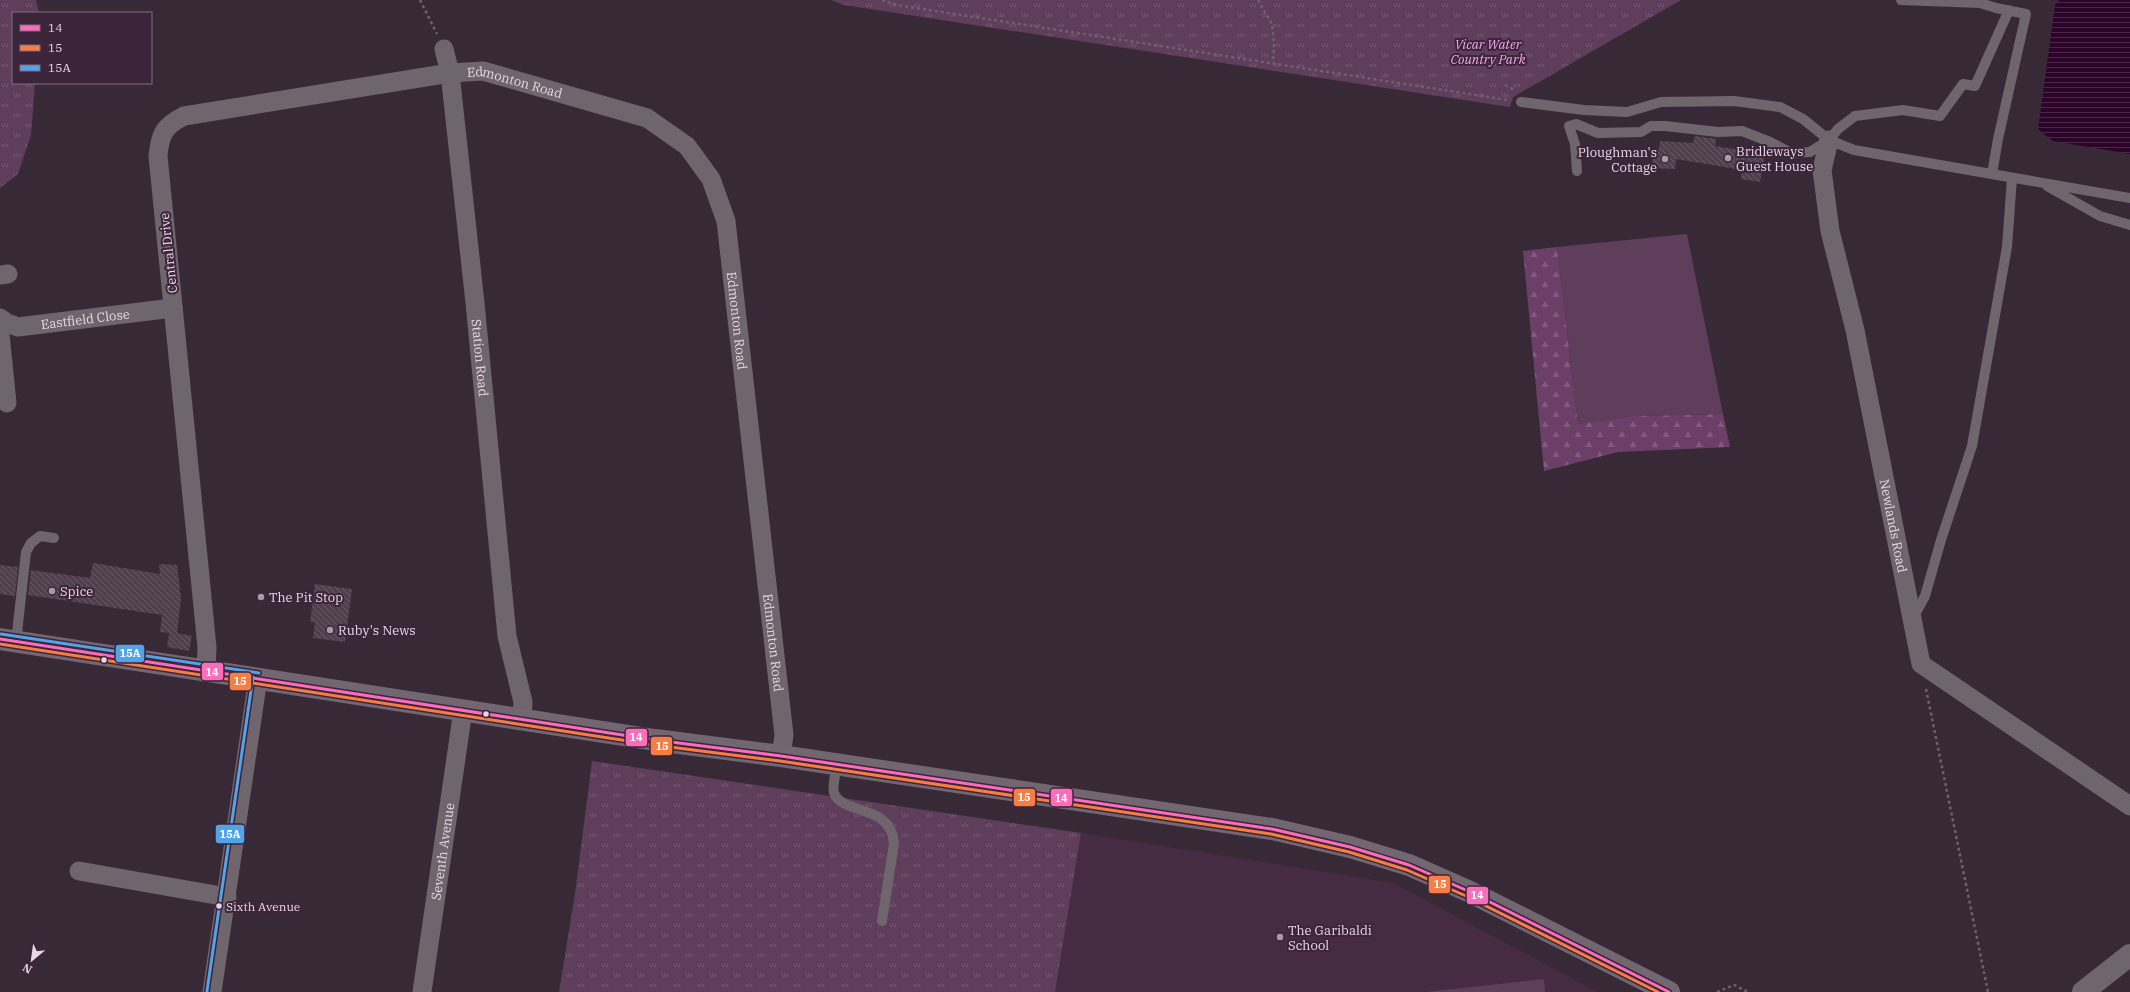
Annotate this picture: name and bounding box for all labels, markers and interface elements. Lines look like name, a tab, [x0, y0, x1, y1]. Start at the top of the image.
legend	[12, 12, 152, 84]
text: 14	[48, 20, 62, 35]
park label: Vicar Water Country Park	[1450, 36, 1526, 68]
text: 15	[48, 40, 62, 55]
text: 15A	[48, 60, 71, 75]
street label: Edmonton Road	[466, 63, 564, 102]
place label: Bridleways Guest House	[1736, 143, 1813, 175]
place label: Ploughman's Cottage	[1578, 144, 1657, 176]
marker: Bridleways Guest House	[1723, 153, 1733, 163]
marker: Ploughman's Cottage	[1660, 154, 1670, 164]
street label: Central Drive	[156, 212, 181, 294]
street label: Edmonton Road	[723, 271, 751, 371]
street label: Eastfield Close	[40, 305, 131, 333]
street label: Station Road	[468, 318, 492, 397]
street label: Newlands Road	[1876, 478, 1911, 574]
place label: Spice	[60, 583, 93, 600]
marker: Spice	[47, 586, 57, 596]
place label: The Pit Stop	[269, 589, 343, 606]
marker: The Pit Stop	[256, 592, 266, 602]
street label: Edmonton Road	[759, 593, 787, 693]
place label: Ruby's News	[338, 622, 416, 639]
marker: Ruby's News	[325, 625, 335, 635]
line badge: 15A	[115, 644, 145, 663]
text: 15A	[120, 646, 141, 660]
unlabelled marker	[99, 655, 109, 665]
line badge: 14	[201, 662, 224, 681]
text: 14	[205, 665, 219, 679]
line badge: 15	[229, 672, 252, 691]
text: 15	[233, 674, 247, 688]
unlabelled marker	[481, 709, 491, 719]
line badge: 14	[625, 728, 648, 747]
text: 14	[629, 730, 643, 744]
line badge: 15	[650, 736, 673, 756]
text: 15	[655, 739, 669, 753]
line badge: 15	[1013, 788, 1036, 807]
line badge: 14	[1050, 788, 1073, 807]
text: 15	[1017, 790, 1031, 804]
text: 14	[1054, 791, 1068, 805]
street label: Seventh Avenue	[427, 802, 458, 901]
line badge: 15A	[215, 824, 245, 844]
text: 15A	[220, 827, 241, 841]
line badge: 15	[1428, 875, 1451, 894]
text: 15	[1433, 877, 1447, 891]
line badge: 14	[1466, 886, 1489, 905]
text: 14	[1470, 888, 1484, 902]
place label: Sixth Avenue	[226, 899, 300, 914]
marker: Sixth Avenue	[214, 901, 224, 911]
place label: The Garibaldi School	[1288, 922, 1372, 954]
marker: The Garibaldi School	[1275, 932, 1285, 942]
north arrow	[12, 940, 52, 980]
text: N	[20, 960, 34, 977]

